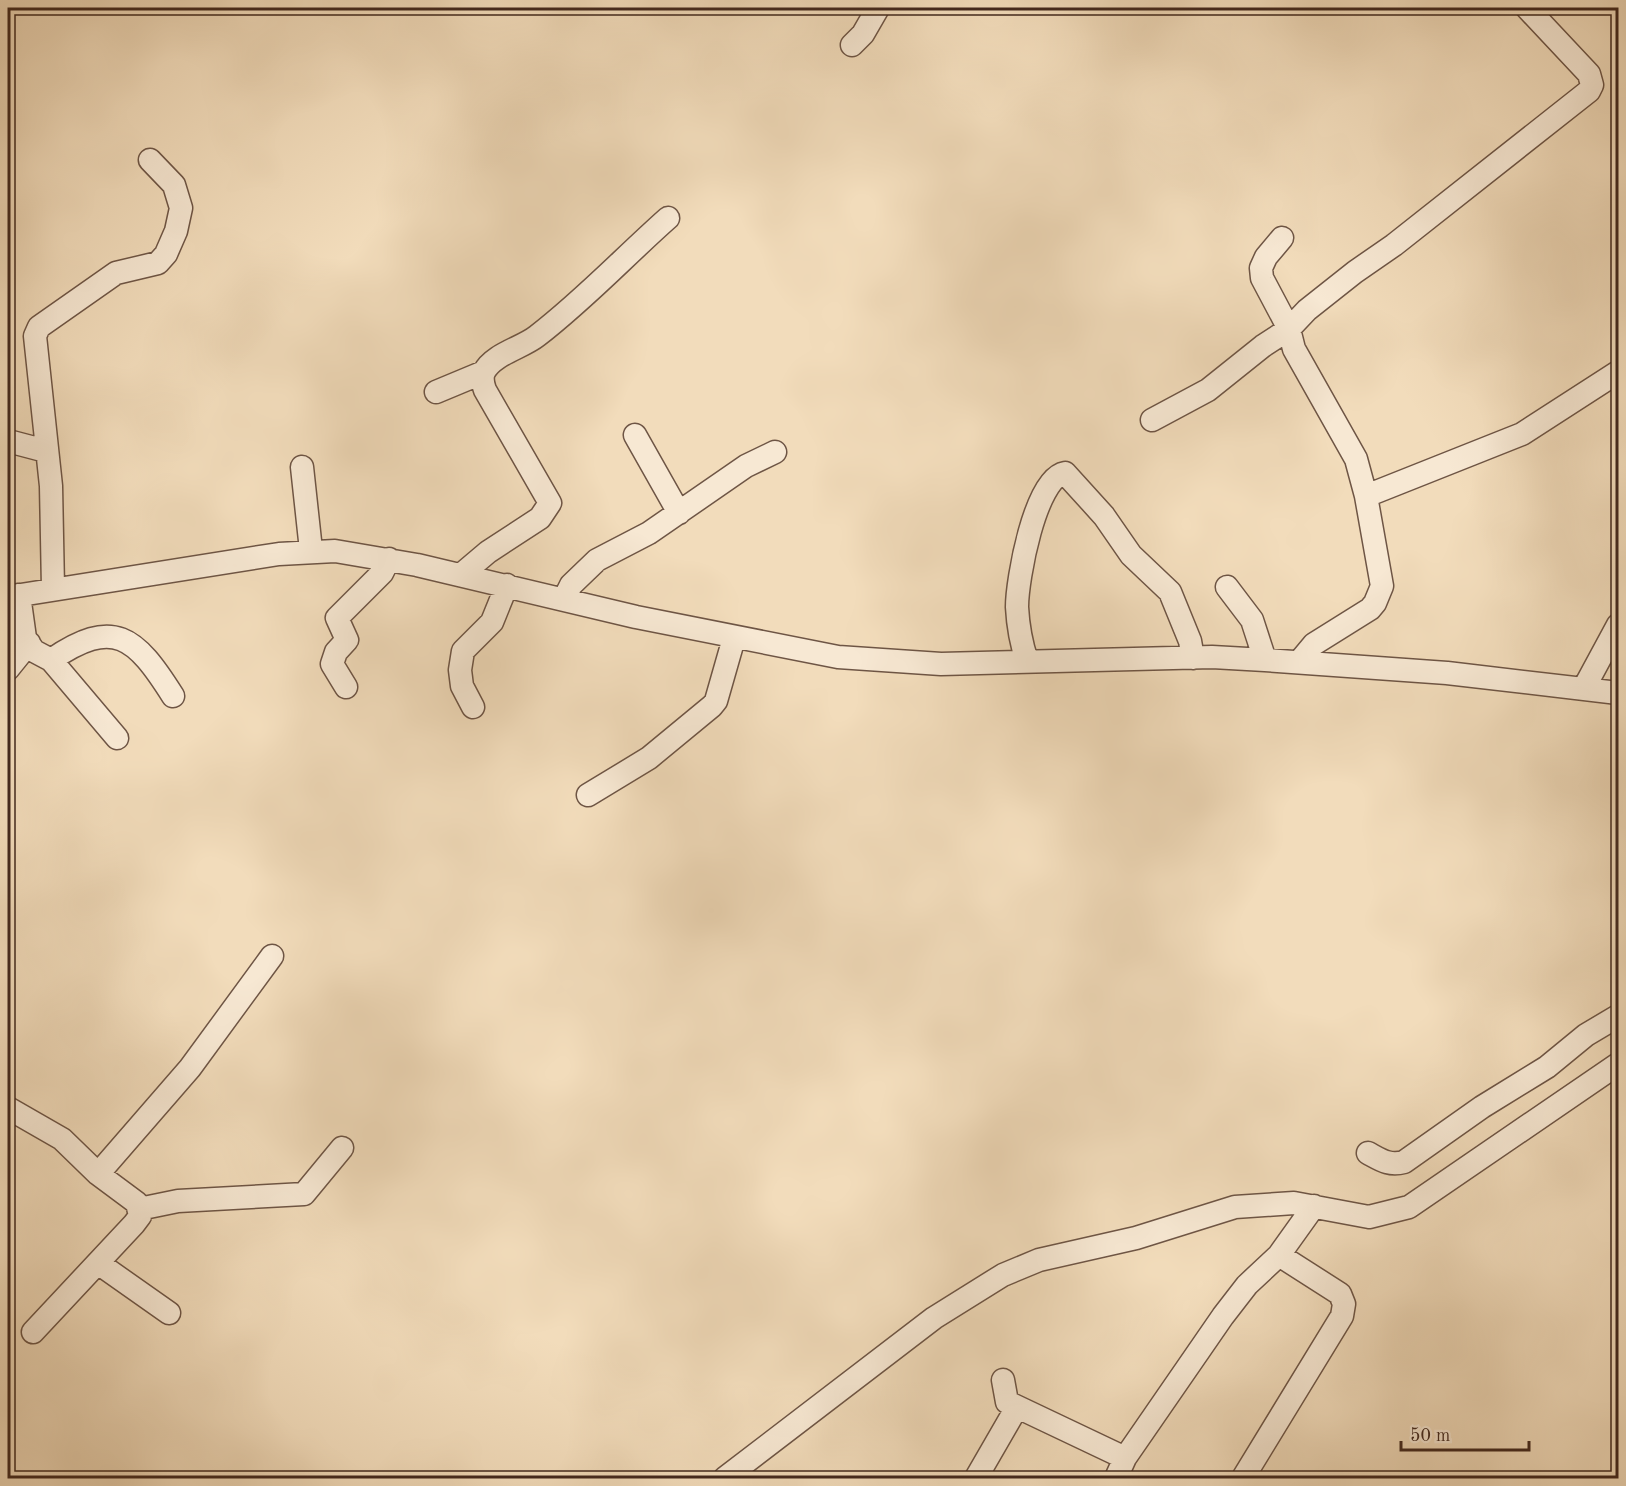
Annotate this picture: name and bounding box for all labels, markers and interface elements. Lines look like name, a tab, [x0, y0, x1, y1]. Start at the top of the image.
scale bar	[1401, 1414, 1528, 1452]
text: 50 m	[1410, 1427, 1450, 1445]

